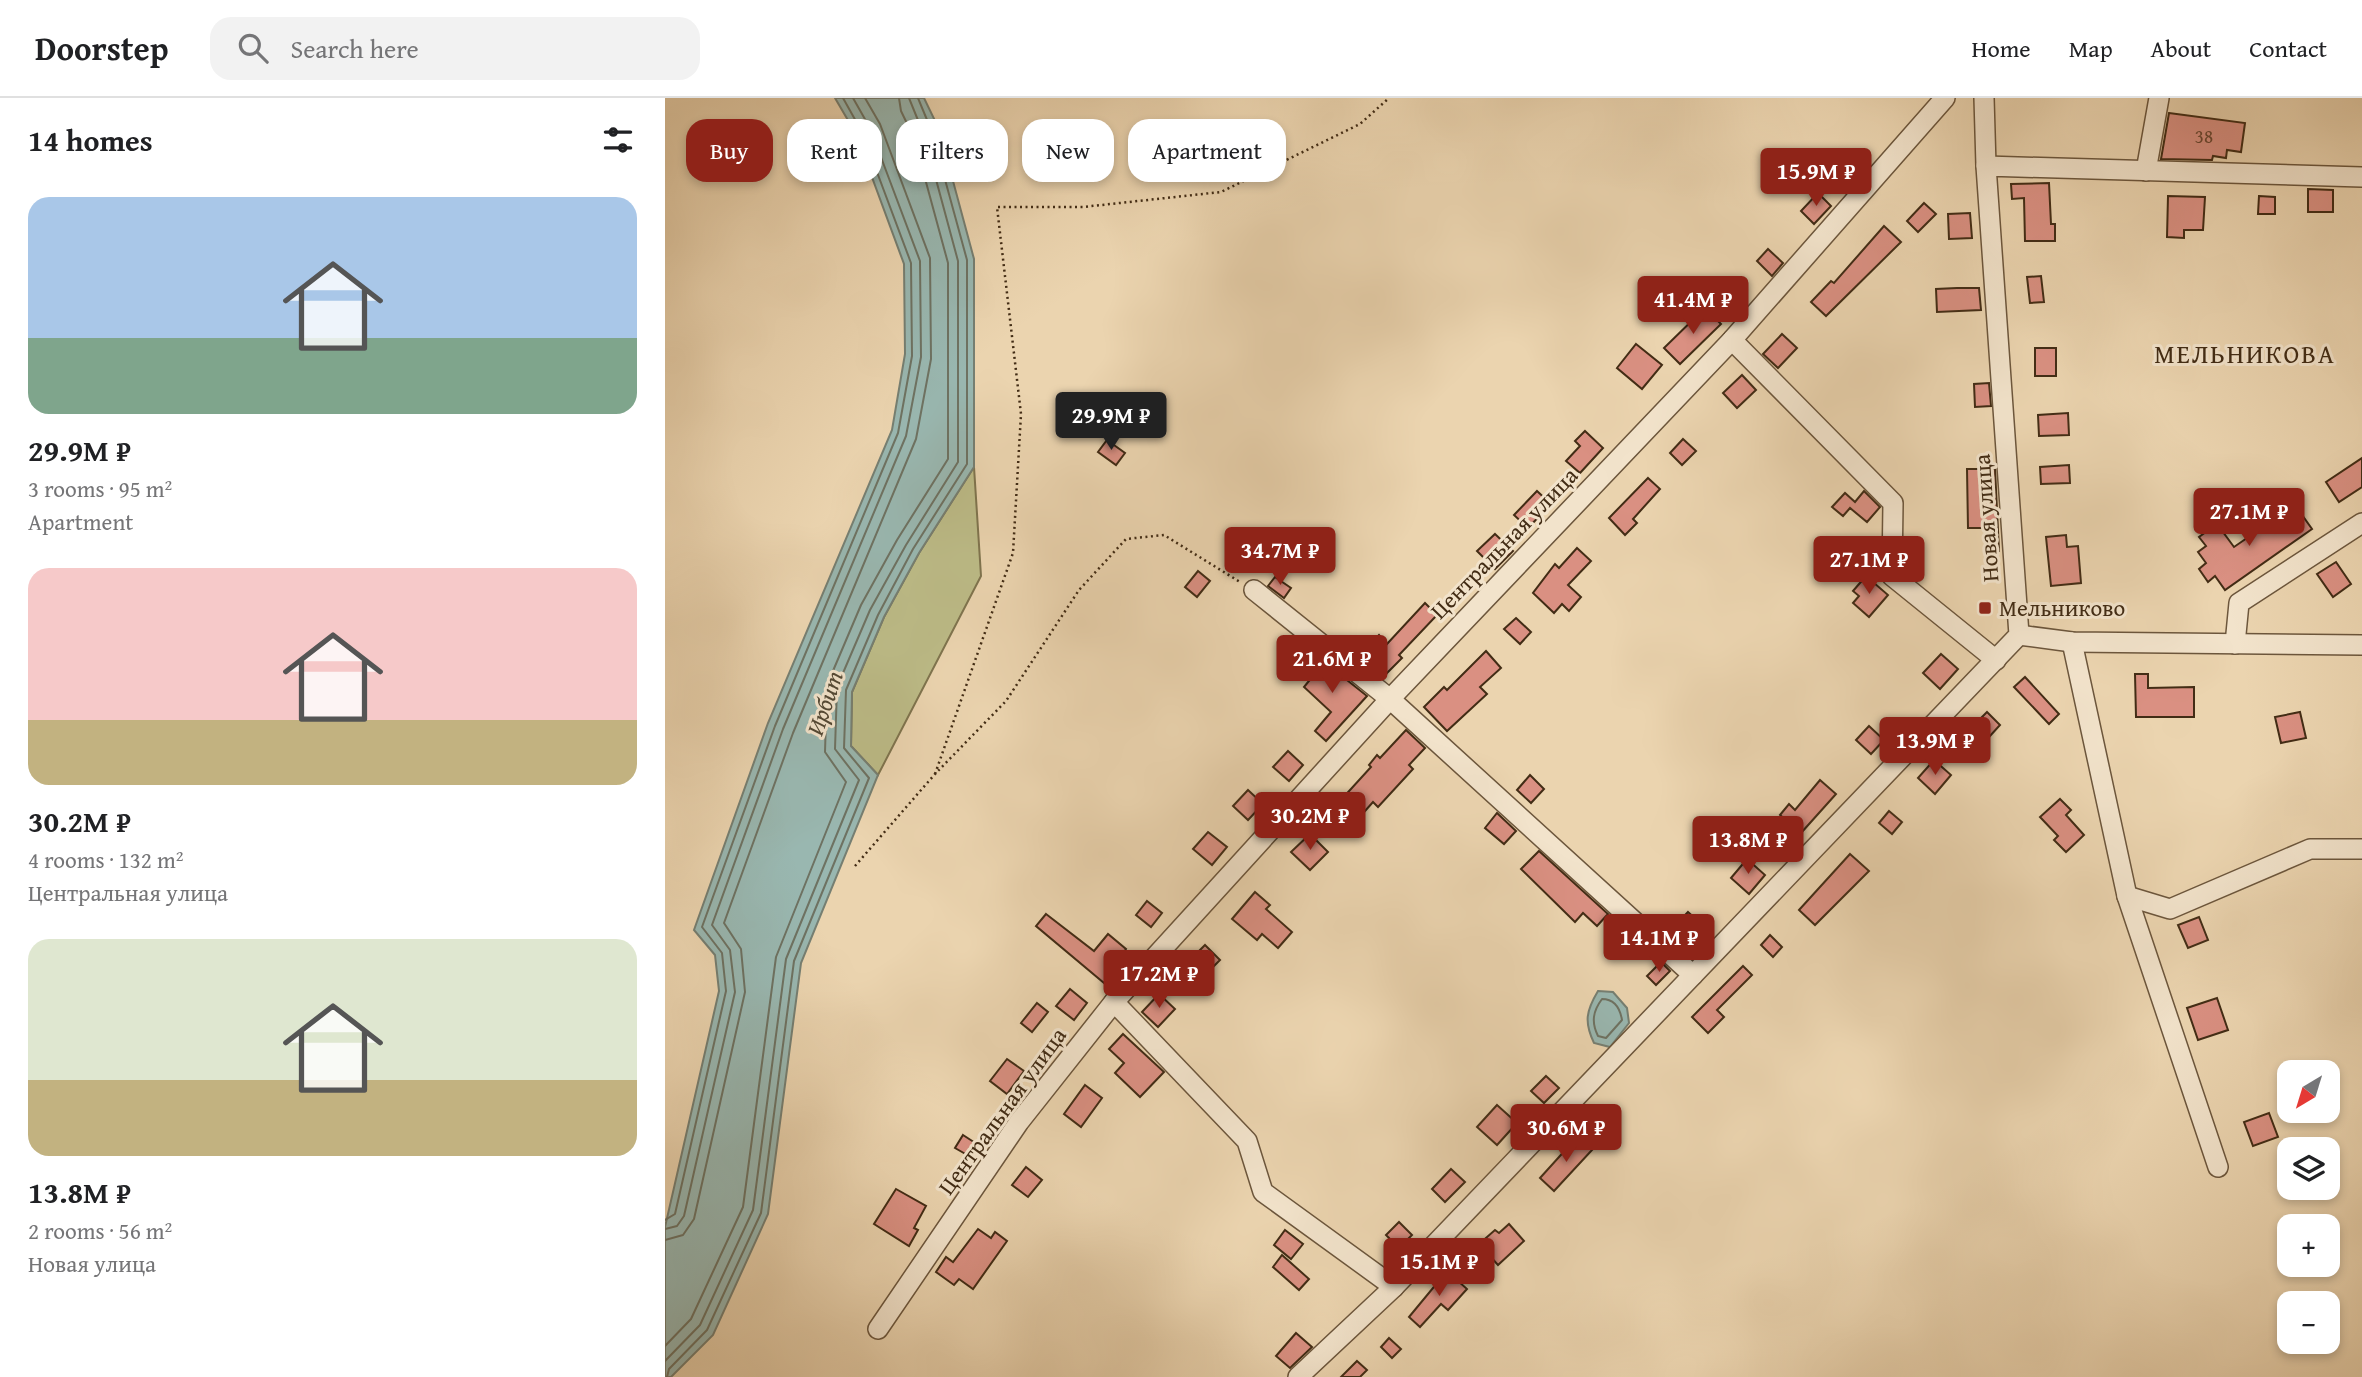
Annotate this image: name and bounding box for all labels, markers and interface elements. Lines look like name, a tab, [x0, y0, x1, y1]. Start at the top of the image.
search box	[210, 17, 700, 80]
text: Doorstep	[35, 24, 168, 72]
icon: search	[234, 29, 272, 67]
text: Search here	[290, 29, 419, 68]
text: Home	[1972, 31, 2031, 66]
text: Map	[2069, 31, 2113, 66]
text: About	[2151, 31, 2211, 66]
text: Contact	[2249, 31, 2327, 66]
text: 14 homes	[28, 118, 153, 162]
chip: Buy	[686, 119, 773, 182]
chip: Rent	[787, 119, 882, 182]
chip: Filters	[896, 119, 1008, 182]
chip: New	[1022, 119, 1114, 182]
chip: Apartment	[1128, 119, 1286, 182]
icon: filters	[599, 121, 637, 159]
house number: 38	[2195, 122, 2213, 150]
pin: 15.9M ₽	[1751, 148, 1881, 208]
text: 15.9M ₽	[1776, 154, 1856, 187]
icon: home	[270, 243, 396, 369]
pin: 41.4M ₽	[1628, 276, 1758, 336]
text: 41.4M ₽	[1653, 282, 1733, 315]
district label: МЕЛЬНИКОВА	[2154, 334, 2336, 373]
pin: 29.9M ₽	[1046, 392, 1176, 452]
text: 29.9M ₽	[1071, 398, 1151, 431]
text: 29.9M ₽	[28, 428, 131, 472]
street label: Новая улица	[1965, 453, 2006, 583]
street label: Центральная улица	[1422, 459, 1585, 626]
text: 3 rooms · 95 m²	[28, 472, 172, 505]
pin: 27.1M ₽	[2184, 489, 2314, 548]
text: 27.1M ₽	[2209, 494, 2289, 527]
text: Apartment	[28, 505, 133, 538]
pin: 34.7M ₽	[1215, 528, 1345, 587]
text: 34.7M ₽	[1240, 533, 1320, 566]
pin: 27.1M ₽	[1804, 536, 1934, 596]
text: 27.1M ₽	[1829, 542, 1909, 575]
place label: Мельниково	[1999, 591, 2125, 624]
marker: Мельниково	[1977, 600, 1993, 616]
icon: home	[270, 614, 396, 740]
pin: 21.6M ₽	[1267, 636, 1397, 695]
text: 21.6M ₽	[1292, 641, 1372, 674]
water label: Ирбит	[797, 666, 852, 740]
pin: 13.9M ₽	[1870, 718, 2000, 777]
text: 13.9M ₽	[1895, 723, 1975, 756]
pin: 30.2M ₽	[1245, 792, 1375, 852]
text: 30.2M ₽	[1270, 798, 1350, 831]
text: 30.2M ₽	[28, 799, 131, 843]
pin: 13.8M ₽	[1683, 816, 1813, 876]
text: 13.8M ₽	[1708, 822, 1788, 855]
text: 4 rooms · 132 m²	[28, 843, 183, 876]
text: Центральная улица	[28, 876, 228, 909]
pin: 14.1M ₽	[1594, 914, 1724, 974]
text: 14.1M ₽	[1619, 920, 1699, 953]
pin: 17.2M ₽	[1094, 950, 1224, 1010]
text: 17.2M ₽	[1119, 956, 1199, 989]
icon: home	[270, 985, 396, 1111]
street label: Центральная улица	[929, 1020, 1074, 1201]
north arrow	[2277, 1060, 2340, 1124]
map controls	[2277, 1060, 2340, 1354]
pin: 30.6M ₽	[1501, 1104, 1631, 1164]
text: 30.6M ₽	[1526, 1110, 1606, 1143]
button: layers	[2277, 1137, 2340, 1200]
text: 13.8M ₽	[28, 1170, 131, 1214]
text: 2 rooms · 56 m²	[28, 1214, 172, 1247]
button: +	[2277, 1214, 2340, 1277]
pin: 15.1M ₽	[1374, 1238, 1504, 1298]
text: 15.1M ₽	[1399, 1244, 1479, 1277]
text: Новая улица	[28, 1247, 156, 1280]
button: −	[2277, 1291, 2340, 1354]

